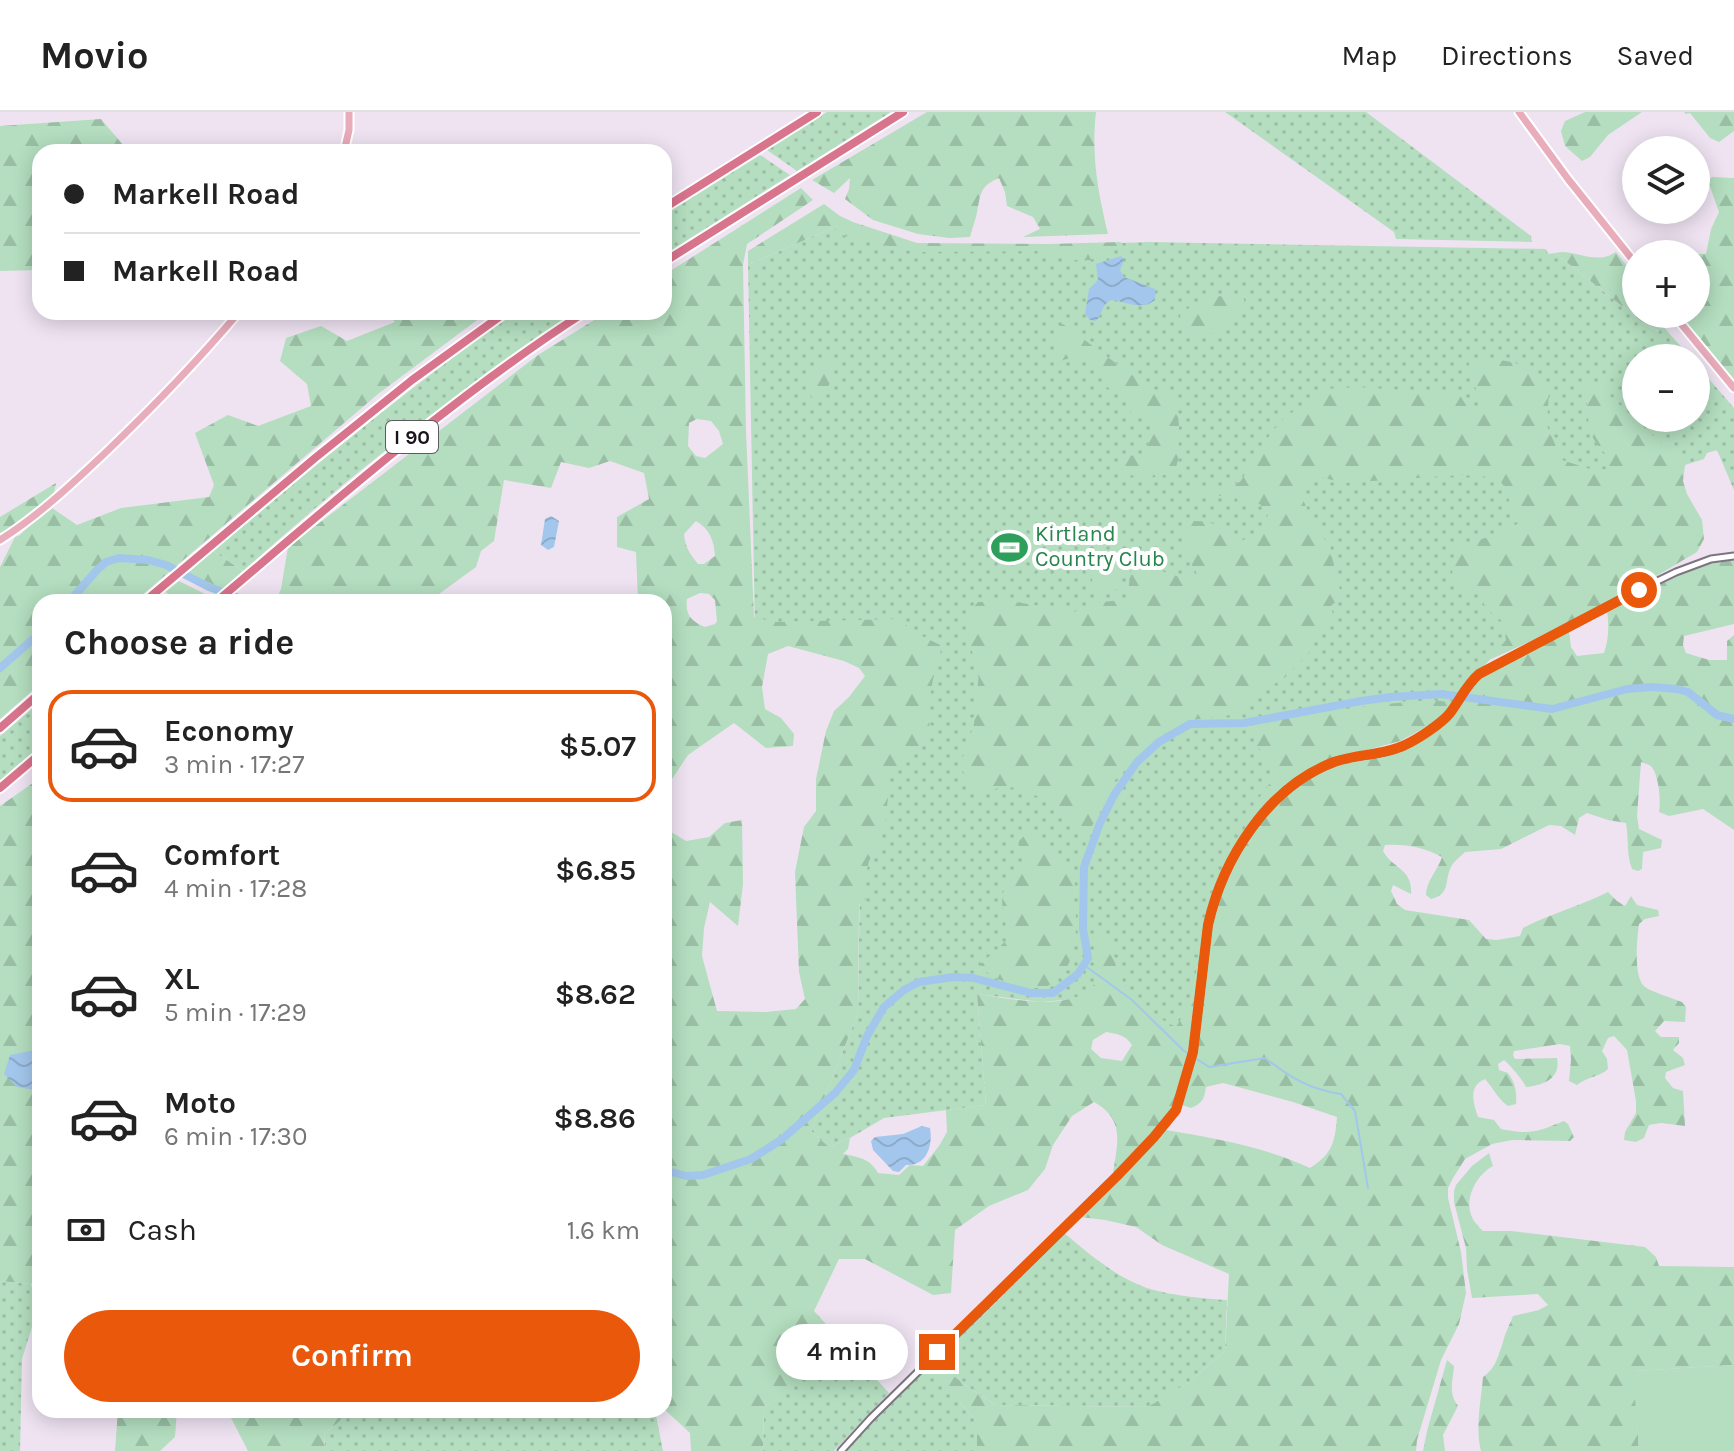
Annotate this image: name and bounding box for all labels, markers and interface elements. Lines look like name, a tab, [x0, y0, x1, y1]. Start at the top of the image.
text: Movio	[40, 33, 148, 78]
text: Map	[1342, 39, 1397, 72]
text: Directions	[1441, 39, 1573, 72]
text: Saved	[1617, 39, 1694, 72]
map controls	[1622, 136, 1710, 432]
button: layers	[1622, 136, 1710, 224]
text: Markell Road	[112, 176, 299, 212]
button: +	[1622, 240, 1710, 328]
text: Markell Road	[112, 253, 299, 289]
button: −	[1622, 344, 1710, 432]
road number: I 90	[386, 421, 438, 453]
place label: Kirtland Country Club	[1035, 521, 1165, 572]
sports icon: Kirtland Country Club	[990, 528, 1028, 566]
route start	[1621, 572, 1657, 608]
text: Choose a ride	[64, 621, 294, 663]
icon: car	[68, 710, 140, 782]
text: Economy	[164, 713, 294, 749]
text: $5.07	[559, 728, 636, 764]
text: 3 min · 17:27	[164, 749, 304, 780]
icon: car	[68, 834, 140, 906]
text: Comfort	[164, 837, 280, 873]
text: $6.85	[555, 852, 636, 888]
text: 4 min · 17:28	[164, 873, 307, 904]
icon: car	[68, 958, 140, 1030]
text: XL	[164, 961, 199, 997]
text: $8.62	[555, 976, 636, 1012]
text: 5 min · 17:29	[164, 997, 307, 1028]
icon: car	[68, 1082, 140, 1154]
text: Moto	[164, 1085, 236, 1121]
text: $8.86	[553, 1100, 636, 1136]
text: 6 min · 17:30	[164, 1121, 307, 1152]
icon: cash	[64, 1208, 108, 1252]
text: Cash	[128, 1212, 197, 1248]
text: 1.6 km	[567, 1215, 640, 1246]
button: Confirm	[64, 1310, 640, 1402]
callout: 4 min	[777, 1324, 909, 1380]
route end	[919, 1334, 955, 1370]
text: 4 min	[807, 1336, 877, 1367]

